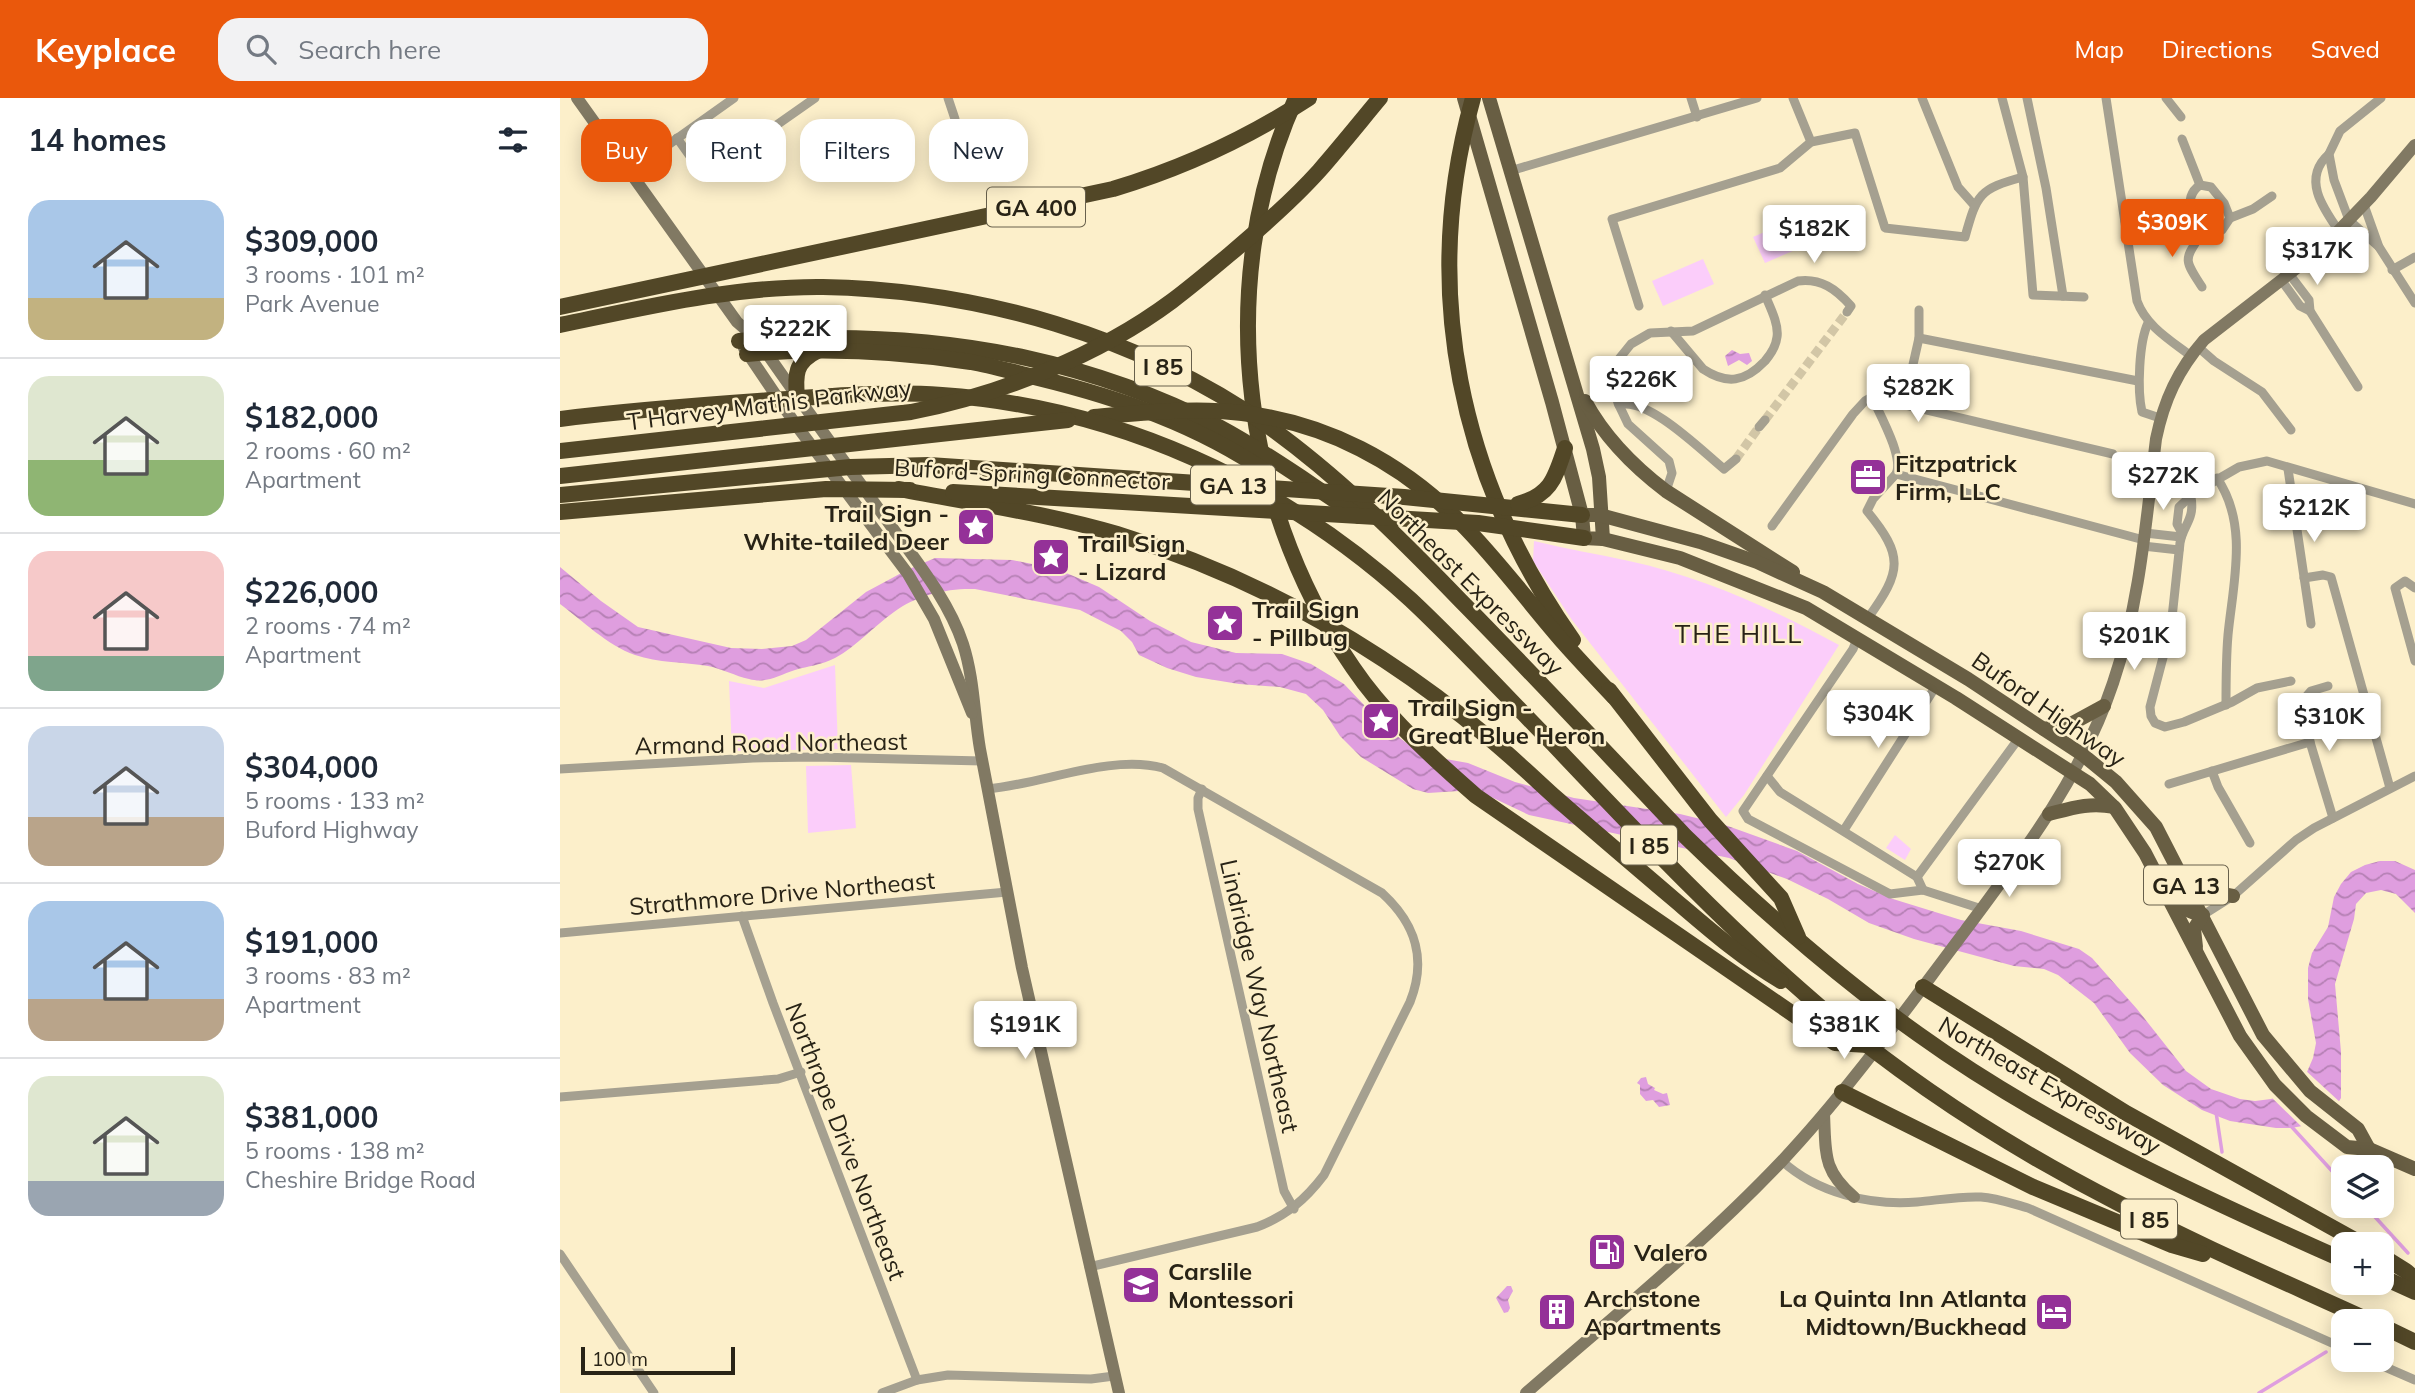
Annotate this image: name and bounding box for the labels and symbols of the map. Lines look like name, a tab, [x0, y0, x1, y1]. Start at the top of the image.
road number: GA 400	[987, 188, 1085, 226]
pin: $309K	[2123, 200, 2221, 259]
pin: $182K	[1765, 206, 1863, 265]
pin: $317K	[2268, 228, 2366, 287]
pin: $222K	[746, 306, 844, 365]
road number: I 85	[1135, 346, 1191, 386]
pin: $226K	[1592, 356, 1690, 416]
pin: $282K	[1869, 364, 1967, 424]
street label: T Harvey Mathis Parkway	[625, 372, 913, 436]
place label: Fitzpatrick Firm, LLC	[1895, 448, 2017, 506]
street label: Buford-Spring Connector	[893, 452, 1171, 496]
pin: $272K	[2114, 452, 2212, 512]
office icon: Fitzpatrick Firm, LLC	[1847, 456, 1889, 498]
road number: GA 13	[1191, 466, 1275, 504]
street label: Northeast Expressway	[1371, 482, 1571, 682]
pin: $212K	[2265, 484, 2363, 544]
place label: Trail Sign - White-tailed Deer	[743, 498, 950, 556]
place icon: Trail Sign - White-tailed Deer	[955, 506, 997, 548]
place label: Trail Sign - Lizard	[1078, 528, 1185, 586]
place icon: Trail Sign - Lizard	[1030, 536, 1072, 578]
place label: Trail Sign - Pillbug	[1252, 594, 1359, 652]
place icon: Trail Sign - Pillbug	[1204, 602, 1246, 644]
pin: $201K	[2085, 612, 2183, 672]
district label: THE HILL	[1675, 617, 1803, 650]
street label: Buford Highway	[1966, 645, 2132, 773]
pin: $304K	[1829, 690, 1927, 750]
place label: Trail Sign - Great Blue Heron	[1408, 692, 1605, 750]
pin: $310K	[2280, 694, 2378, 753]
place icon: Trail Sign - Great Blue Heron	[1360, 700, 1402, 742]
street label: Armand Road Northeast	[634, 726, 908, 760]
road number: I 85	[1621, 825, 1677, 864]
pin: $270K	[1960, 840, 2058, 899]
street label: Lindridge Way Northeast	[1214, 856, 1306, 1136]
street label: Strathmore Drive Northeast	[628, 865, 936, 921]
road number: GA 13	[2144, 866, 2228, 904]
street label: Northrope Drive Northeast	[779, 998, 913, 1284]
pin: $191K	[976, 1002, 1074, 1061]
pin: $381K	[1795, 1002, 1893, 1061]
street label: Northeast Expressway	[1934, 1009, 2167, 1161]
road number: I 85	[2121, 1200, 2177, 1238]
fuel station icon: Valero	[1586, 1231, 1628, 1273]
place label: Valero	[1633, 1237, 1708, 1267]
place label: Carslile Montessori	[1168, 1256, 1294, 1314]
school or university icon: Carslile Montessori	[1120, 1264, 1162, 1306]
place label: Archstone Apartments	[1584, 1283, 1721, 1341]
place label: La Quinta Inn Atlanta Midtown/Buckhead	[1779, 1283, 2027, 1341]
building icon: Archstone Apartments	[1536, 1291, 1578, 1333]
hotel icon: La Quinta Inn Atlanta Midtown/Buckhead	[2033, 1291, 2075, 1333]
scale bar	[581, 1344, 735, 1376]

